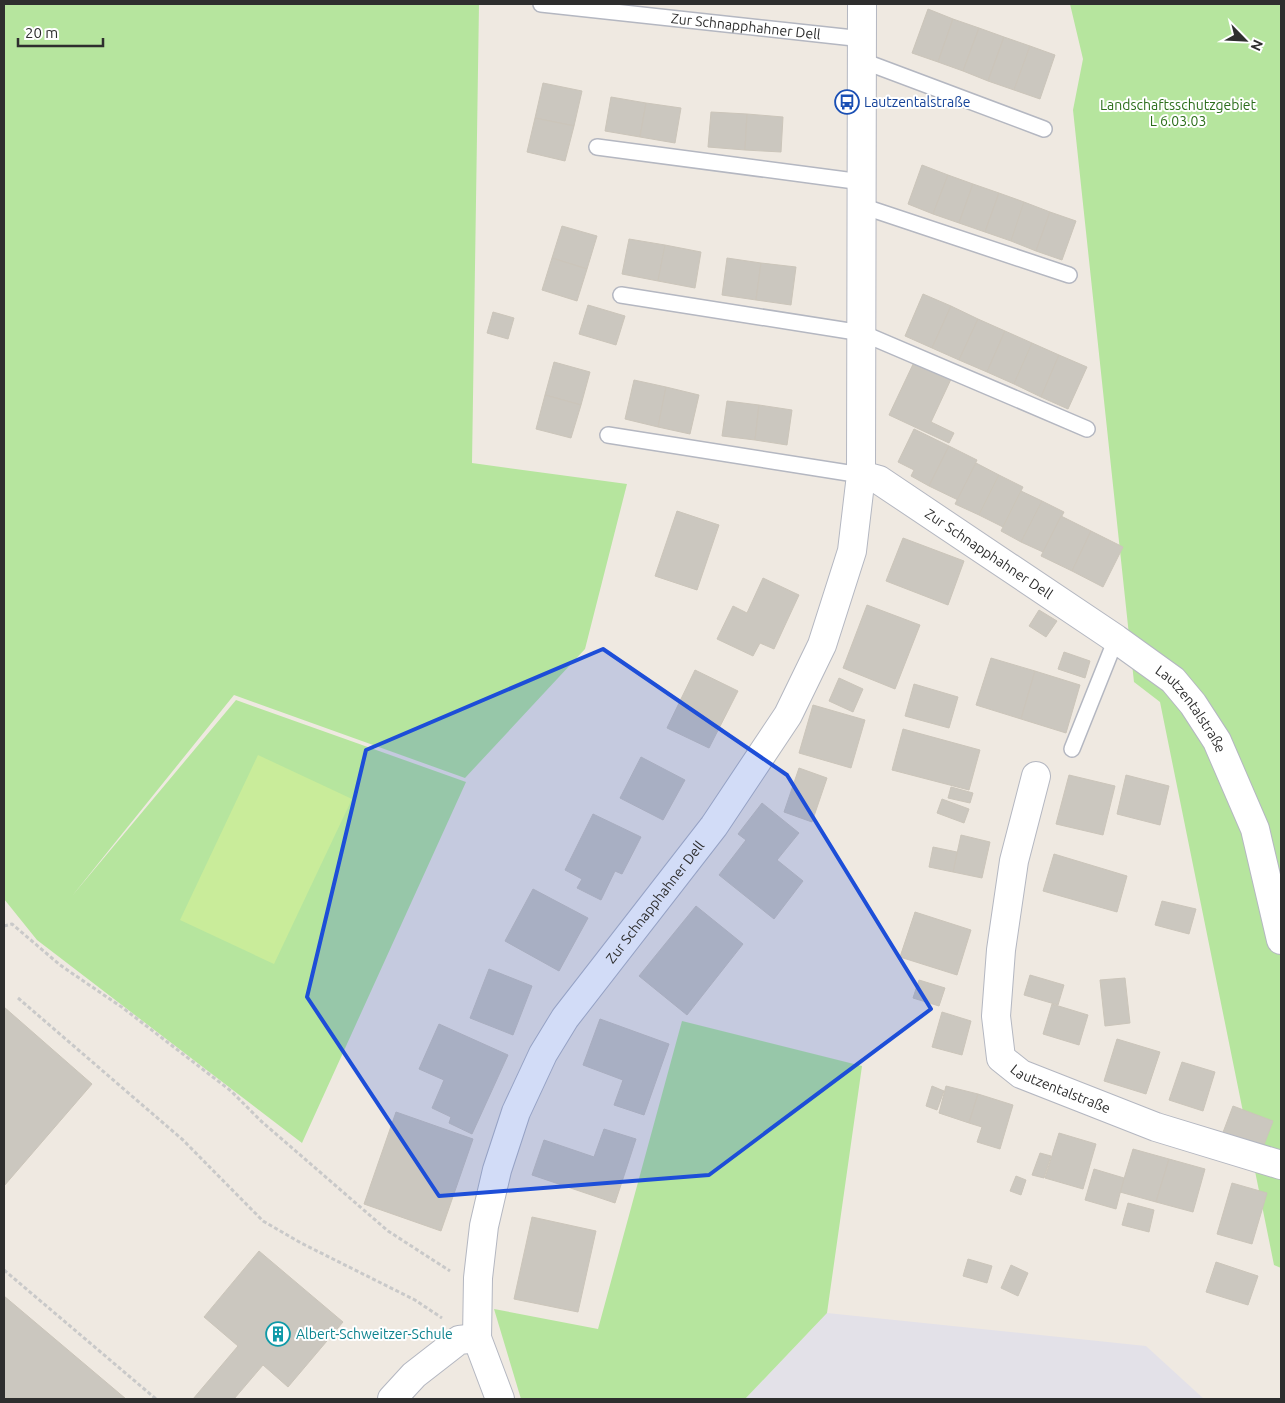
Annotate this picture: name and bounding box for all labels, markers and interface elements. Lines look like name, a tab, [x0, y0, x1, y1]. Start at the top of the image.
street label: Zur Schnapphahner Dell	[670, 10, 822, 42]
scale bar	[18, 15, 102, 47]
north arrow	[1220, 15, 1270, 65]
text: 20 m	[25, 24, 58, 41]
text: N	[1247, 37, 1266, 53]
bus stop icon: Lautzentalstraße	[834, 89, 860, 115]
place label: Lautzentalstraße	[864, 94, 970, 110]
park label: Landschaftsschutzgebiet L 6.03.03	[1100, 97, 1257, 129]
street label: Zur Schnapphahner Dell	[922, 505, 1056, 602]
street label: Lautzentalstraße	[1152, 662, 1229, 755]
street label: Zur Schnapphahner Dell	[603, 838, 708, 966]
street label: Lautzentalstraße	[1007, 1061, 1113, 1116]
building icon: Albert-Schweitzer-Schule	[265, 1321, 291, 1347]
place label: Albert-Schweitzer-Schule	[296, 1326, 453, 1342]

